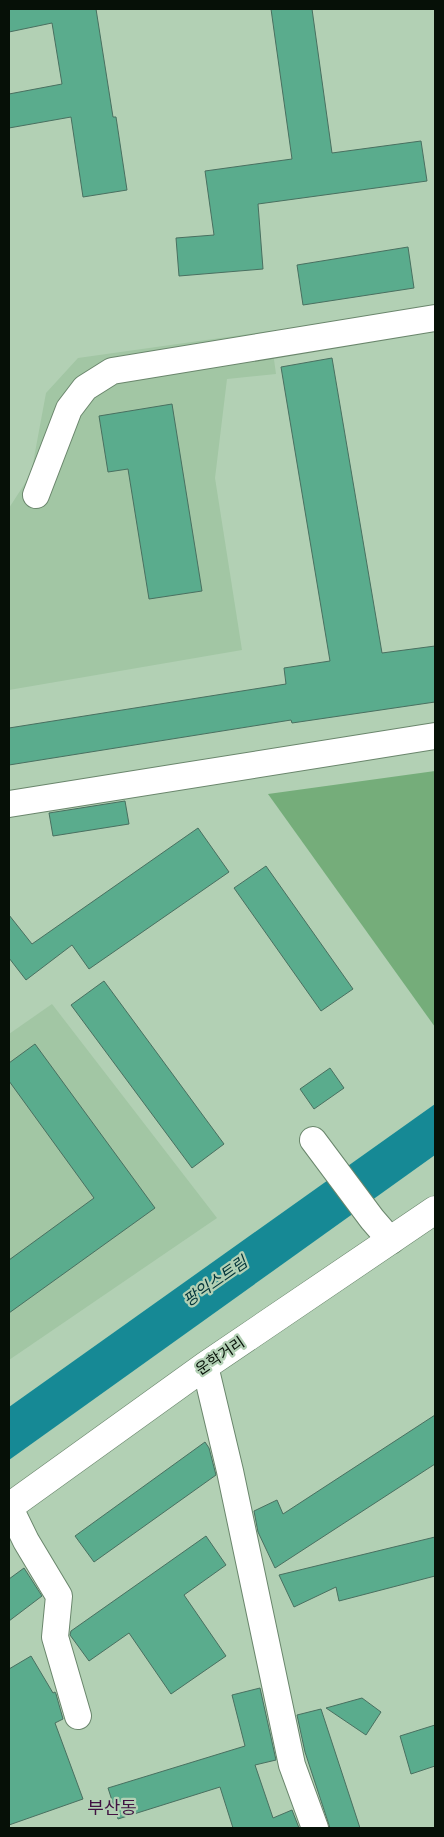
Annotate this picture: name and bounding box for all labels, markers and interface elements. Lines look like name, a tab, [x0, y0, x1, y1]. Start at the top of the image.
water label: 팡익스트림	[180, 1252, 252, 1310]
street label: 운학거리	[192, 1333, 248, 1379]
district label: 부산동	[87, 1797, 137, 1818]

